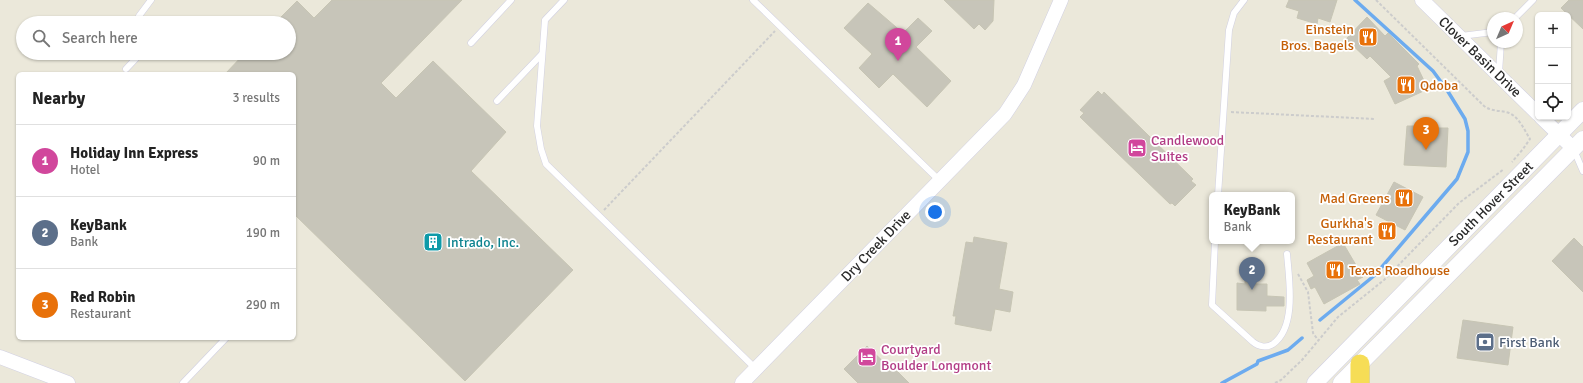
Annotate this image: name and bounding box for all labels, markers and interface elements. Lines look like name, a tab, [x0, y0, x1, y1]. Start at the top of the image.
north arrow	[1487, 12, 1523, 48]
map controls	[1535, 12, 1571, 120]
button: +	[1535, 12, 1571, 48]
street label: Clover Basin Drive	[1435, 13, 1525, 101]
search box	[16, 16, 296, 60]
place label: Einstein Bros. Bagels	[1281, 21, 1354, 54]
restaurant icon: Einstein Bros. Bagels	[1357, 26, 1379, 48]
icon: search	[30, 27, 52, 49]
pin: 1	[885, 28, 911, 61]
text: Search here	[62, 29, 138, 47]
button: −	[1535, 48, 1571, 84]
restaurant icon: Qdoba	[1395, 74, 1417, 96]
place label: Qdoba	[1420, 77, 1458, 94]
button: locate	[1535, 84, 1571, 120]
text: Nearby	[32, 88, 85, 109]
text: 3 results	[232, 90, 280, 106]
pin: 3	[1413, 117, 1439, 150]
place label: Candlewood Suites	[1151, 132, 1224, 165]
hotel icon: Candlewood Suites	[1126, 137, 1148, 159]
text: Holiday Inn Express	[70, 144, 198, 162]
text: 1	[41, 153, 49, 169]
text: 90 m	[253, 153, 280, 169]
street label: South Hover Street	[1445, 158, 1537, 250]
text: Hotel	[70, 162, 100, 178]
restaurant icon: Mad Greens	[1393, 187, 1415, 209]
place label: Mad Greens	[1319, 190, 1390, 207]
popup	[1209, 192, 1295, 244]
text: KeyBank	[1224, 201, 1280, 219]
your location	[925, 202, 945, 222]
street label: Dry Creek Drive	[838, 207, 914, 285]
place label: Gurkha's Restaurant	[1307, 215, 1373, 248]
text: KeyBank	[70, 216, 127, 234]
text: Bank	[1224, 219, 1252, 235]
restaurant icon: Gurkha's Restaurant	[1376, 220, 1398, 242]
text: 2	[41, 225, 49, 241]
text: 190 m	[246, 225, 280, 241]
building icon: Intrado, Inc.	[422, 231, 444, 253]
text: Bank	[70, 234, 98, 250]
place label: Intrado, Inc.	[447, 234, 519, 251]
pin: 2	[1239, 257, 1265, 290]
restaurant icon: Texas Roadhouse	[1324, 259, 1346, 281]
place label: Texas Roadhouse	[1349, 262, 1450, 279]
text: Red Robin	[70, 288, 135, 306]
text: 3	[41, 297, 49, 313]
text: 290 m	[246, 297, 280, 313]
text: Restaurant	[70, 306, 131, 322]
bank icon: First Bank	[1474, 331, 1496, 353]
place label: First Bank	[1499, 334, 1560, 351]
place label: Courtyard Boulder Longmont	[881, 341, 991, 374]
hotel icon: Courtyard Boulder Longmont	[856, 346, 878, 368]

